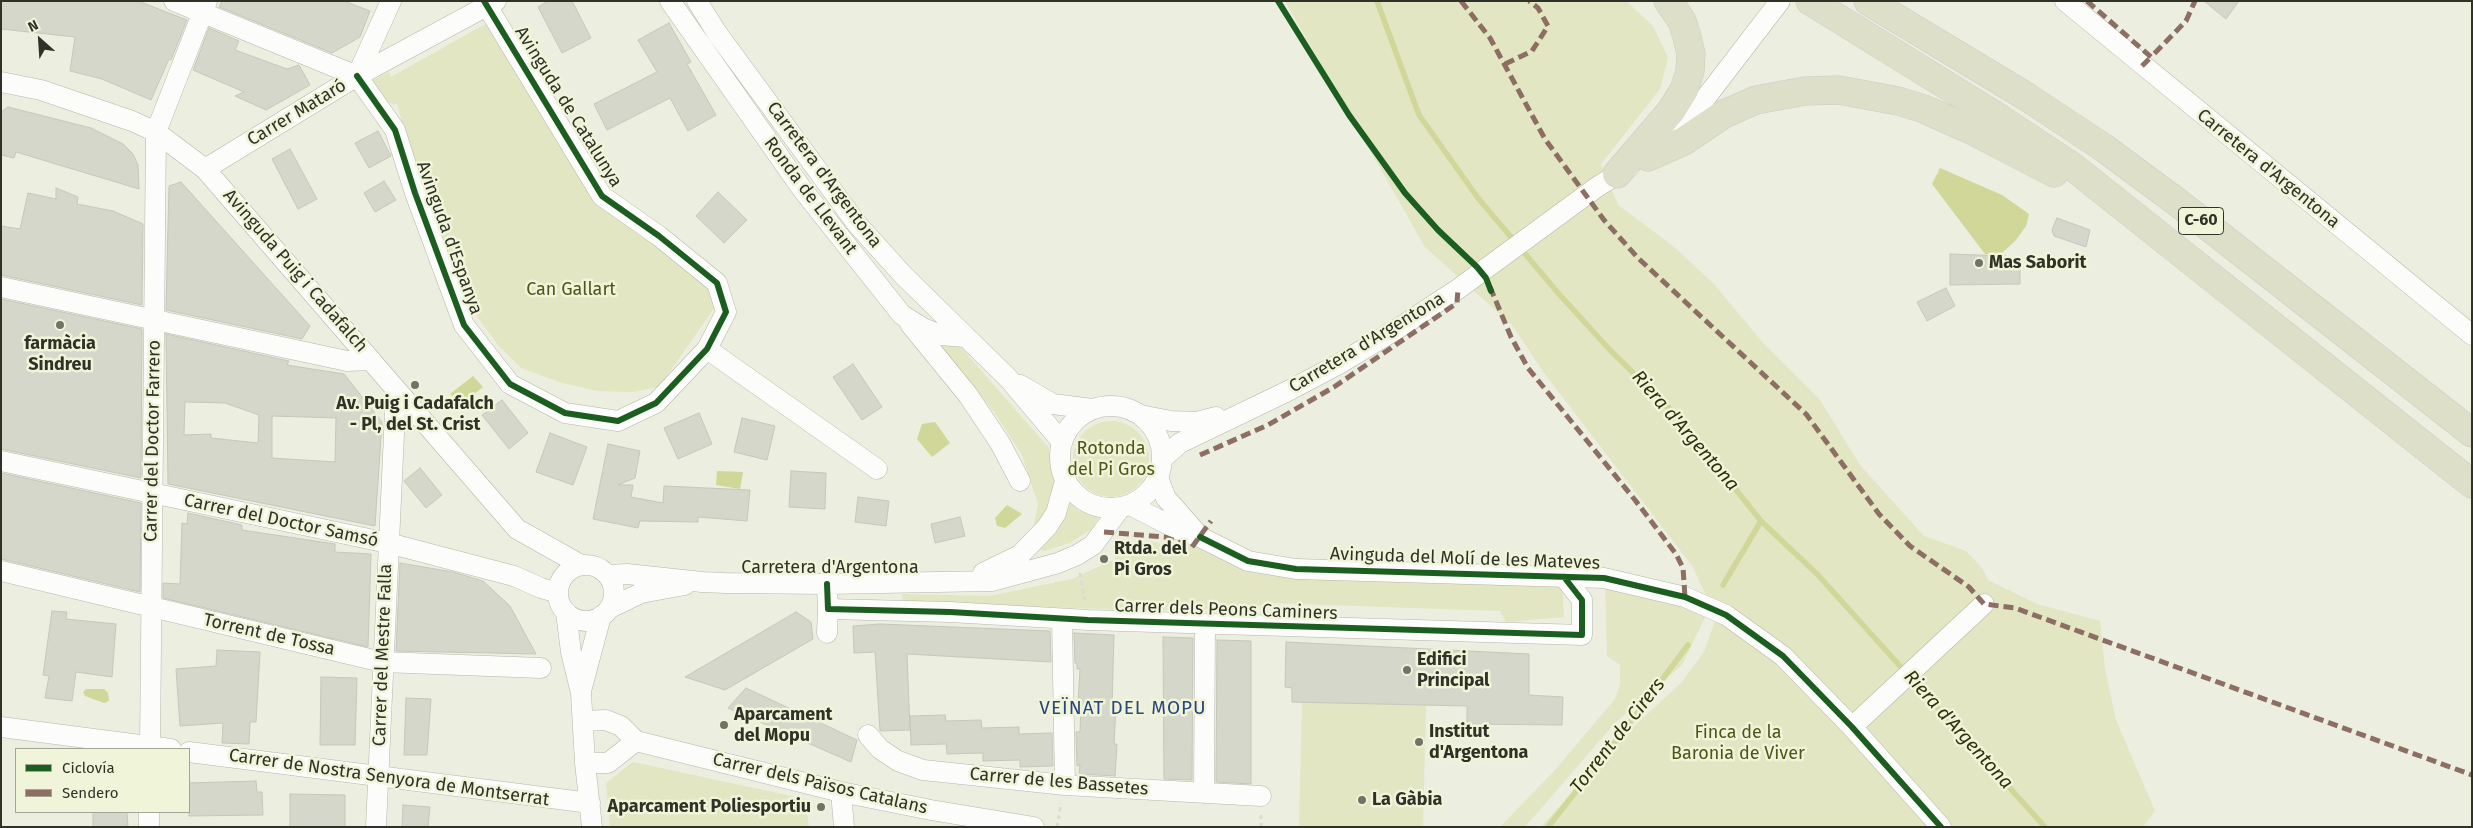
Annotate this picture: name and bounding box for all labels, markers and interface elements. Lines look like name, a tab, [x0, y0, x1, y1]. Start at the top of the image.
north arrow	[15, 15, 65, 65]
text: N	[25, 16, 41, 36]
street label: Avinguda de Catalunya	[510, 23, 626, 191]
street label: Carrer Mataró	[244, 75, 350, 151]
street label: Carretera d'Argentona	[762, 98, 886, 252]
street label: Carretera d'Argentona	[2192, 105, 2344, 233]
street label: Ronda de Llevant	[759, 133, 861, 259]
street label: Avinguda d'Espanya	[411, 158, 487, 318]
street label: Avinguda Puig i Cadafalch	[218, 185, 372, 357]
road number: C-60	[2178, 208, 2224, 235]
place label: Mas Saborit	[1989, 252, 2086, 274]
marker: Mas Saborit	[1973, 257, 1985, 269]
park label: Can Gallart	[526, 279, 616, 301]
street label: Carretera d'Argentona	[1285, 288, 1449, 398]
marker: farmàcia Sindreu	[54, 319, 66, 331]
place label: farmàcia Sindreu	[24, 333, 96, 376]
street label: Carrer del Doctor Farrero	[140, 340, 166, 542]
water label: Riera d'Argentona	[1627, 366, 1743, 496]
marker: Av. Puig i Cadafalch - Pl, del St. Crist	[409, 379, 421, 391]
place label: Av. Puig i Cadafalch - Pl, del St. Crist	[336, 393, 494, 436]
park label: Rotonda del Pi Gros	[1067, 438, 1155, 480]
street label: Carrer del Doctor Samsó	[182, 490, 380, 552]
place label: Rtda. del Pi Gros	[1114, 538, 1187, 580]
street label: Avinguda del Molí de les Mateves	[1330, 543, 1600, 575]
marker: Rtda. del Pi Gros	[1098, 553, 1110, 565]
street label: Carretera d'Argentona	[741, 557, 919, 579]
street label: Carrer del Mestre Falla	[369, 563, 397, 747]
street label: Carrer dels Peons Caminers	[1114, 595, 1338, 625]
street label: Torrent de Tossa	[201, 609, 337, 661]
place label: Edifici Principal	[1417, 649, 1489, 692]
marker: Edifici Principal	[1401, 664, 1413, 676]
water label: Riera d'Argentona	[1899, 666, 2017, 794]
water label: Torrent de Cirers	[1566, 674, 1670, 798]
district label: VEÏNAT DEL MOPU	[1037, 698, 1209, 720]
place label: Aparcament del Mopu	[734, 704, 833, 746]
marker: Aparcament del Mopu	[718, 719, 730, 731]
place label: Institut d'Argentona	[1429, 721, 1528, 764]
park label: Finca de la Baronia de Viver	[1671, 722, 1805, 764]
marker: Institut d'Argentona	[1413, 736, 1425, 748]
street label: Carrer de Nostra Senyora de Montserrat	[227, 745, 551, 811]
legend	[15, 748, 190, 813]
street label: Carrer dels Països Catalans	[711, 749, 929, 819]
text: Ciclovía	[62, 759, 115, 777]
street label: Carrer de les Bassetes	[969, 763, 1149, 801]
text: Sendero	[62, 784, 118, 802]
place label: La Gàbia	[1372, 789, 1442, 811]
marker: La Gàbia	[1356, 794, 1368, 806]
place label: Aparcament Poliesportiu	[608, 796, 811, 818]
marker: Aparcament Poliesportiu	[815, 801, 827, 813]

